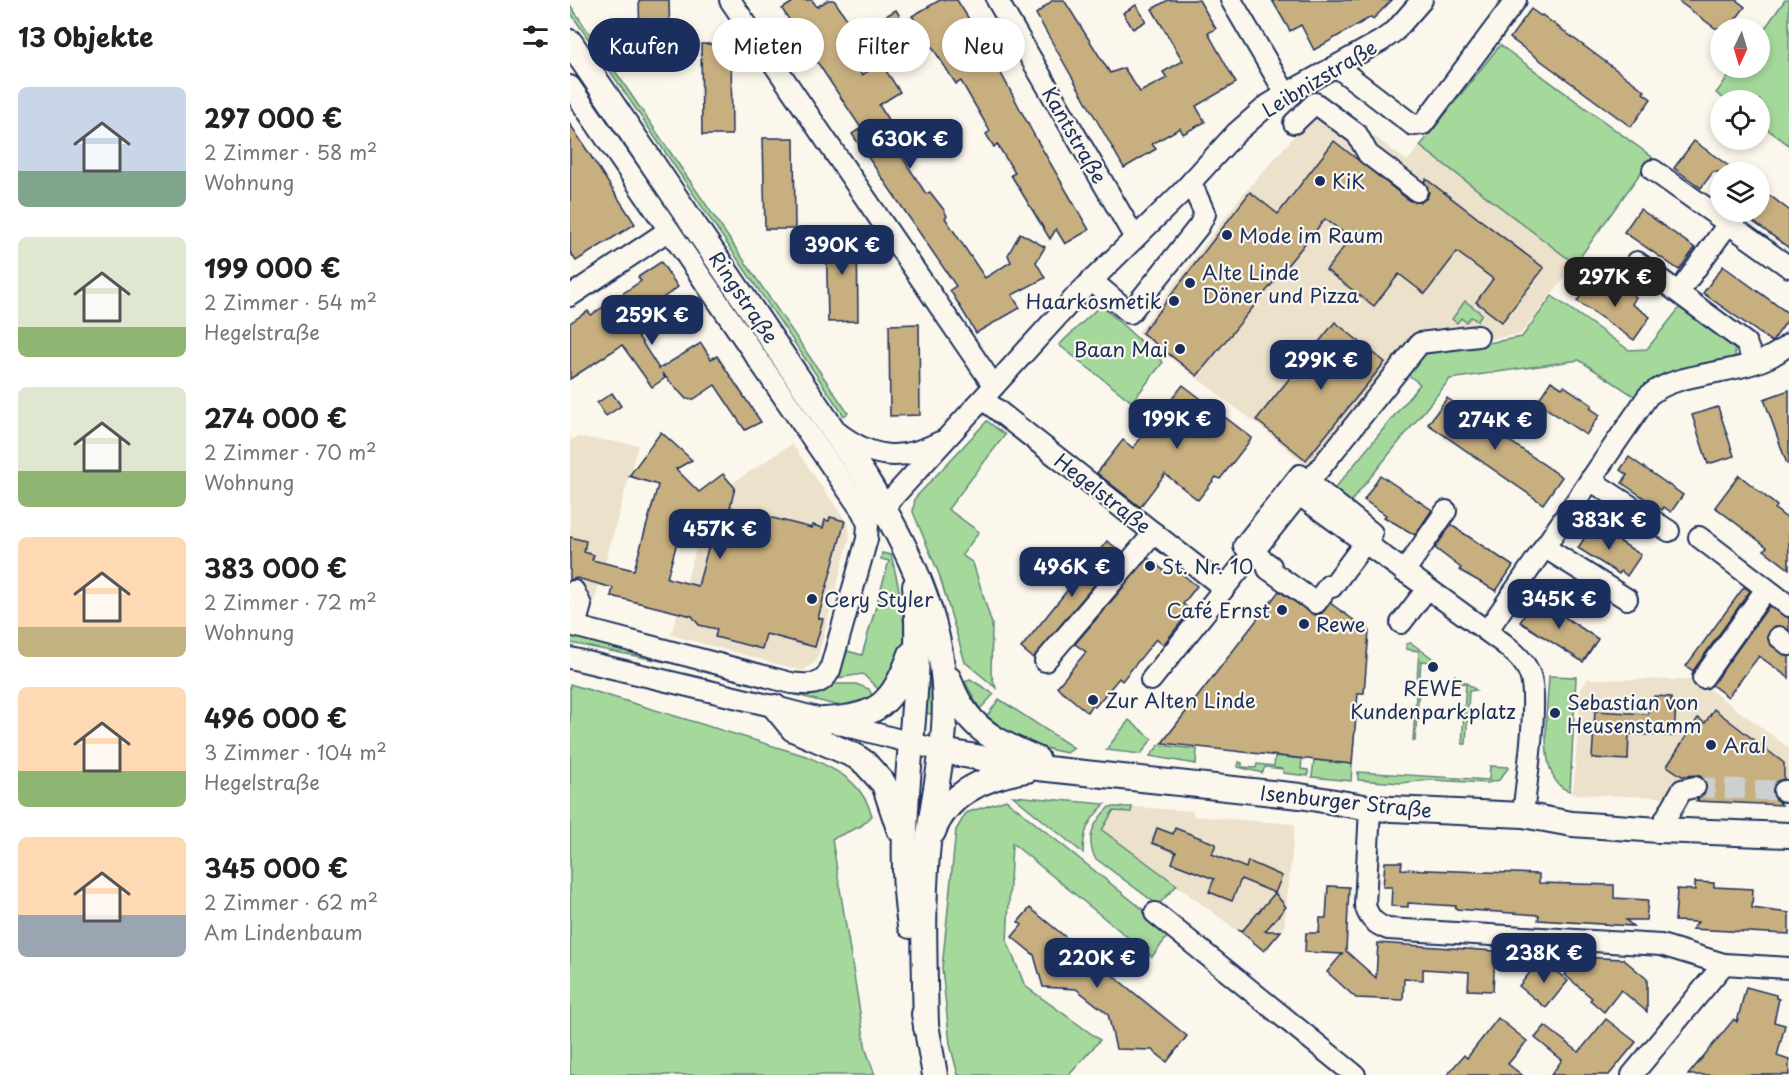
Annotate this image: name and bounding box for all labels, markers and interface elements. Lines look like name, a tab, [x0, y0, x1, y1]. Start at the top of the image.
text: 13 Objekte	[18, 17, 153, 56]
chip: Kaufen	[588, 18, 700, 72]
chip: Mieten	[712, 18, 824, 72]
chip: Filter	[836, 18, 930, 72]
chip: Neu	[942, 18, 1025, 72]
north arrow	[1710, 18, 1770, 78]
map controls	[1710, 18, 1770, 222]
icon: filters	[519, 20, 552, 53]
street label: Leibnizstraße	[1256, 32, 1382, 124]
street label: Kantstraße	[1035, 81, 1115, 189]
button: locate	[1710, 90, 1770, 150]
text: 297 000 €	[204, 98, 342, 137]
icon: home	[66, 111, 138, 183]
pin: 630K €	[861, 119, 959, 170]
text: 630K €	[872, 123, 948, 153]
text: 2 Zimmer · 58 m²	[204, 137, 377, 167]
button: layers	[1710, 162, 1770, 222]
place label: KiK	[1332, 166, 1365, 196]
text: Wohnung	[204, 167, 294, 197]
marker: KiK	[1313, 174, 1327, 188]
place label: Mode im Raum	[1239, 220, 1383, 250]
pin: 390K €	[793, 225, 891, 276]
marker: Mode im Raum	[1220, 228, 1234, 242]
text: 390K €	[804, 229, 880, 259]
street label: Ringstraße	[702, 245, 786, 349]
text: 199 000 €	[204, 248, 340, 287]
place label: Alte Linde Döner und Pizza	[1202, 257, 1360, 310]
pin: 297K €	[1566, 257, 1664, 308]
icon: home	[66, 261, 138, 333]
text: 297K €	[1578, 261, 1652, 291]
marker: Alte Linde Döner und Pizza	[1183, 276, 1197, 290]
place label: Haarkosmetik	[1026, 286, 1162, 316]
text: 2 Zimmer · 54 m²	[204, 287, 377, 317]
marker: Haarkosmetik	[1167, 294, 1181, 308]
pin: 259K €	[603, 295, 701, 346]
text: 259K €	[615, 299, 689, 329]
text: Hegelstraße	[204, 317, 320, 347]
place label: Baan Mai	[1073, 334, 1168, 364]
pin: 299K €	[1272, 340, 1370, 391]
marker: Baan Mai	[1173, 342, 1187, 356]
text: 299K €	[1284, 344, 1358, 374]
text: 274 000 €	[204, 398, 347, 437]
pin: 199K €	[1128, 399, 1226, 450]
pin: 274K €	[1446, 400, 1544, 451]
text: 199K €	[1143, 403, 1211, 433]
text: 274K €	[1458, 404, 1532, 434]
icon: home	[66, 411, 138, 483]
text: 2 Zimmer · 70 m²	[204, 437, 377, 467]
street label: Hegelstraße	[1048, 446, 1158, 540]
text: Wohnung	[204, 467, 294, 497]
pin: 383K €	[1560, 500, 1658, 551]
text: 383K €	[1571, 504, 1647, 534]
pin: 457K €	[671, 509, 769, 560]
text: 457K €	[683, 513, 757, 543]
pin: 496K €	[1023, 547, 1121, 598]
text: 383 000 €	[204, 548, 347, 587]
text: 496K €	[1034, 551, 1110, 581]
place label: St. Nr. 10	[1162, 551, 1253, 581]
marker: St. Nr. 10	[1143, 559, 1157, 573]
icon: home	[66, 561, 138, 633]
pin: 345K €	[1510, 579, 1608, 630]
text: 345K €	[1522, 583, 1596, 613]
place label: Cery Styler	[824, 584, 934, 614]
text: 2 Zimmer · 72 m²	[204, 587, 377, 617]
marker: Cery Styler	[805, 592, 819, 606]
place label: Café Ernst	[1167, 595, 1270, 625]
marker: Café Ernst	[1275, 603, 1289, 617]
place label: Rewe	[1316, 609, 1366, 639]
text: Wohnung	[204, 617, 294, 647]
marker: Rewe	[1297, 617, 1311, 631]
marker: REWE Kundenparkplatz	[1426, 660, 1440, 674]
place label: REWE Kundenparkplatz	[1350, 673, 1516, 726]
place label: Zur Alten Linde	[1105, 685, 1256, 715]
place label: Sebastian von Heusenstamm	[1567, 687, 1702, 740]
marker: Zur Alten Linde	[1086, 693, 1100, 707]
text: 496 000 €	[204, 698, 347, 737]
marker: Sebastian von Heusenstamm	[1548, 706, 1562, 720]
icon: home	[66, 711, 138, 783]
place label: Aral	[1723, 730, 1767, 760]
text: 3 Zimmer · 104 m²	[204, 737, 387, 767]
marker: Aral	[1704, 738, 1718, 752]
text: Hegelstraße	[204, 767, 320, 797]
street label: Isenburger Straße	[1258, 777, 1434, 825]
text: 345 000 €	[204, 848, 348, 887]
icon: home	[66, 861, 138, 933]
text: 2 Zimmer · 62 m²	[204, 887, 378, 917]
text: Am Lindenbaum	[204, 917, 363, 947]
pin: 238K €	[1495, 933, 1593, 984]
text: 238K €	[1505, 937, 1583, 967]
pin: 220K €	[1048, 938, 1146, 989]
text: 220K €	[1058, 942, 1136, 972]

